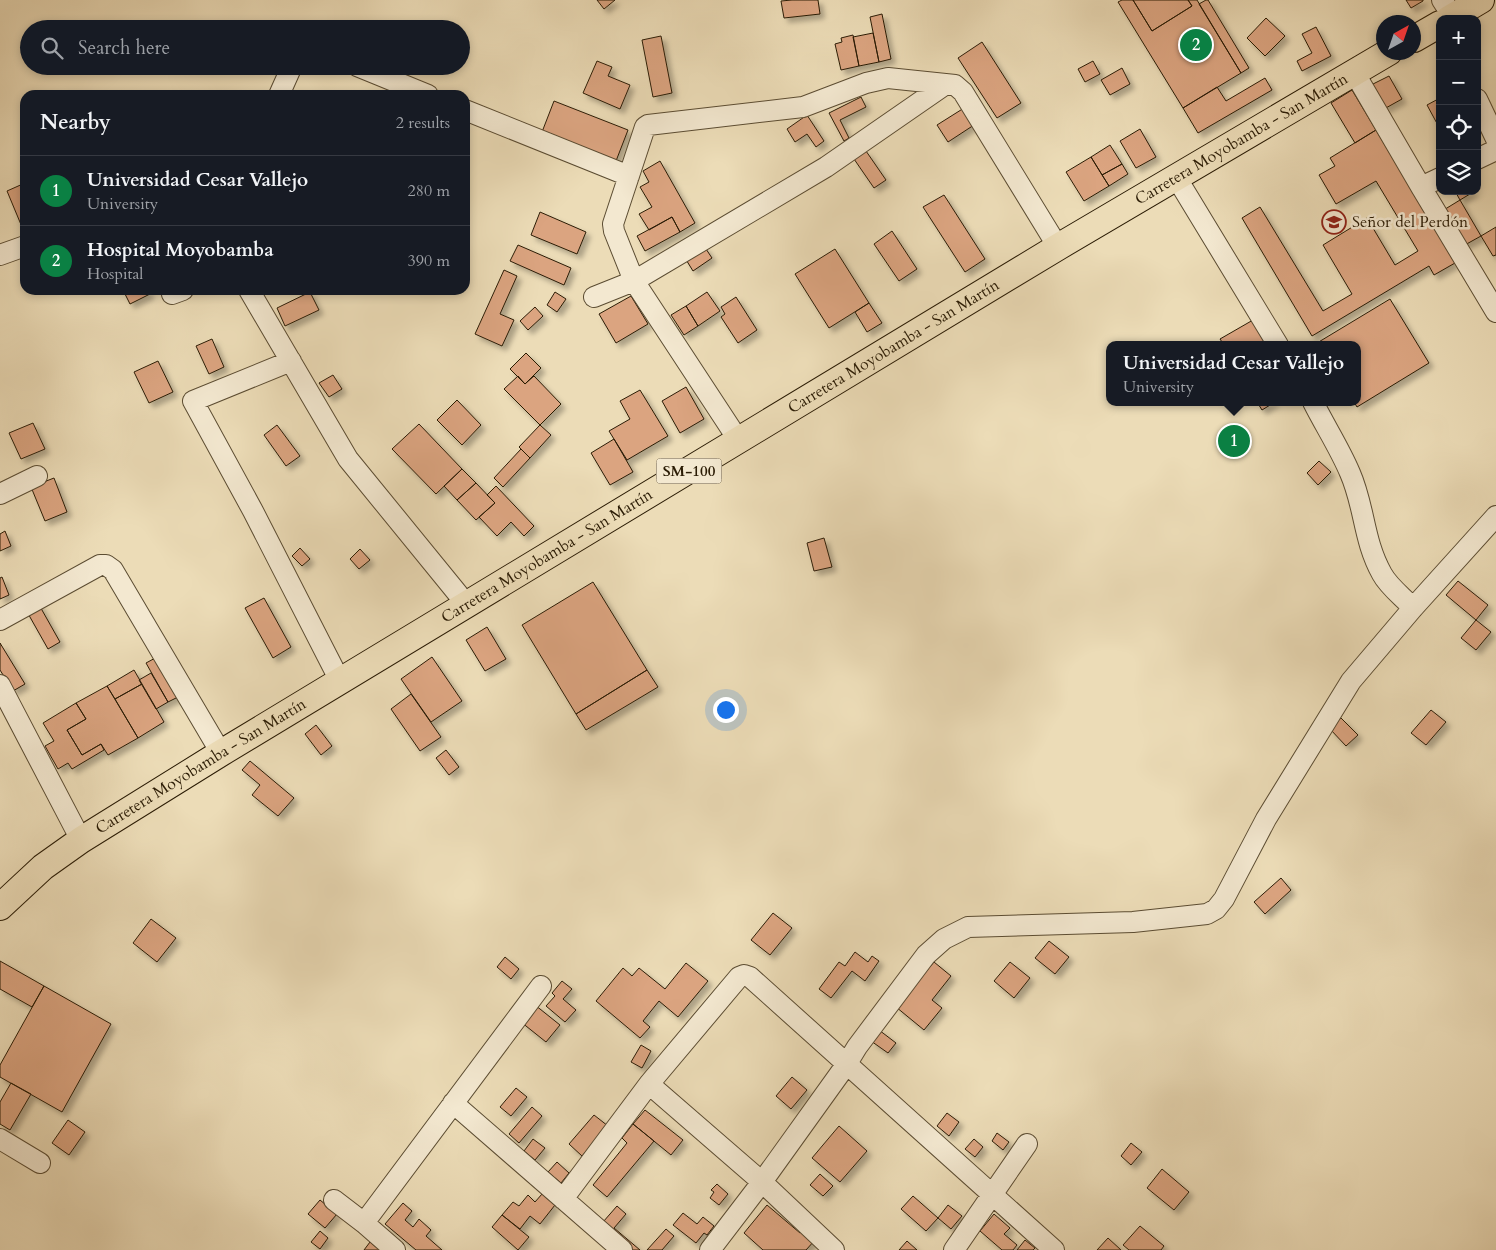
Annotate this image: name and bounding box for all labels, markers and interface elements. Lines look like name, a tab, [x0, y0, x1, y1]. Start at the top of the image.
north arrow	[1376, 15, 1421, 60]
map controls	[1436, 15, 1481, 195]
button: +	[1436, 15, 1481, 60]
search box	[20, 20, 470, 75]
pin: 2	[1180, 26, 1212, 64]
icon: search	[38, 34, 66, 62]
text: Search here	[78, 35, 170, 61]
button: −	[1436, 60, 1481, 105]
street label: Carretera Moyobamba - San Martín	[1131, 68, 1352, 210]
button: locate	[1436, 105, 1481, 150]
text: Nearby	[40, 108, 111, 137]
text: 2 results	[396, 112, 450, 134]
button: layers	[1436, 150, 1481, 195]
text: Universidad Cesar Vallejo	[87, 167, 308, 193]
text: 1	[52, 180, 60, 202]
text: 280 m	[408, 180, 450, 202]
text: University	[87, 193, 158, 215]
school or university icon: Señor del Perdón	[1321, 209, 1347, 235]
place label: Señor del Perdón	[1352, 211, 1468, 233]
text: Hospital Moyobamba	[87, 237, 274, 263]
text: 2	[52, 250, 60, 272]
text: 390 m	[408, 250, 450, 272]
text: Hospital	[87, 263, 143, 285]
street label: Carretera Moyobamba - San Martín	[784, 274, 1003, 419]
popup	[1106, 341, 1361, 406]
text: Universidad Cesar Vallejo	[1123, 350, 1344, 376]
text: University	[1123, 376, 1194, 398]
pin: 1	[1218, 422, 1250, 460]
road number: SM-100	[656, 458, 722, 484]
street label: Carretera Moyobamba - San Martín	[437, 484, 657, 628]
street label: Carretera Moyobamba - San Martín	[91, 693, 310, 839]
your location	[713, 697, 739, 723]

